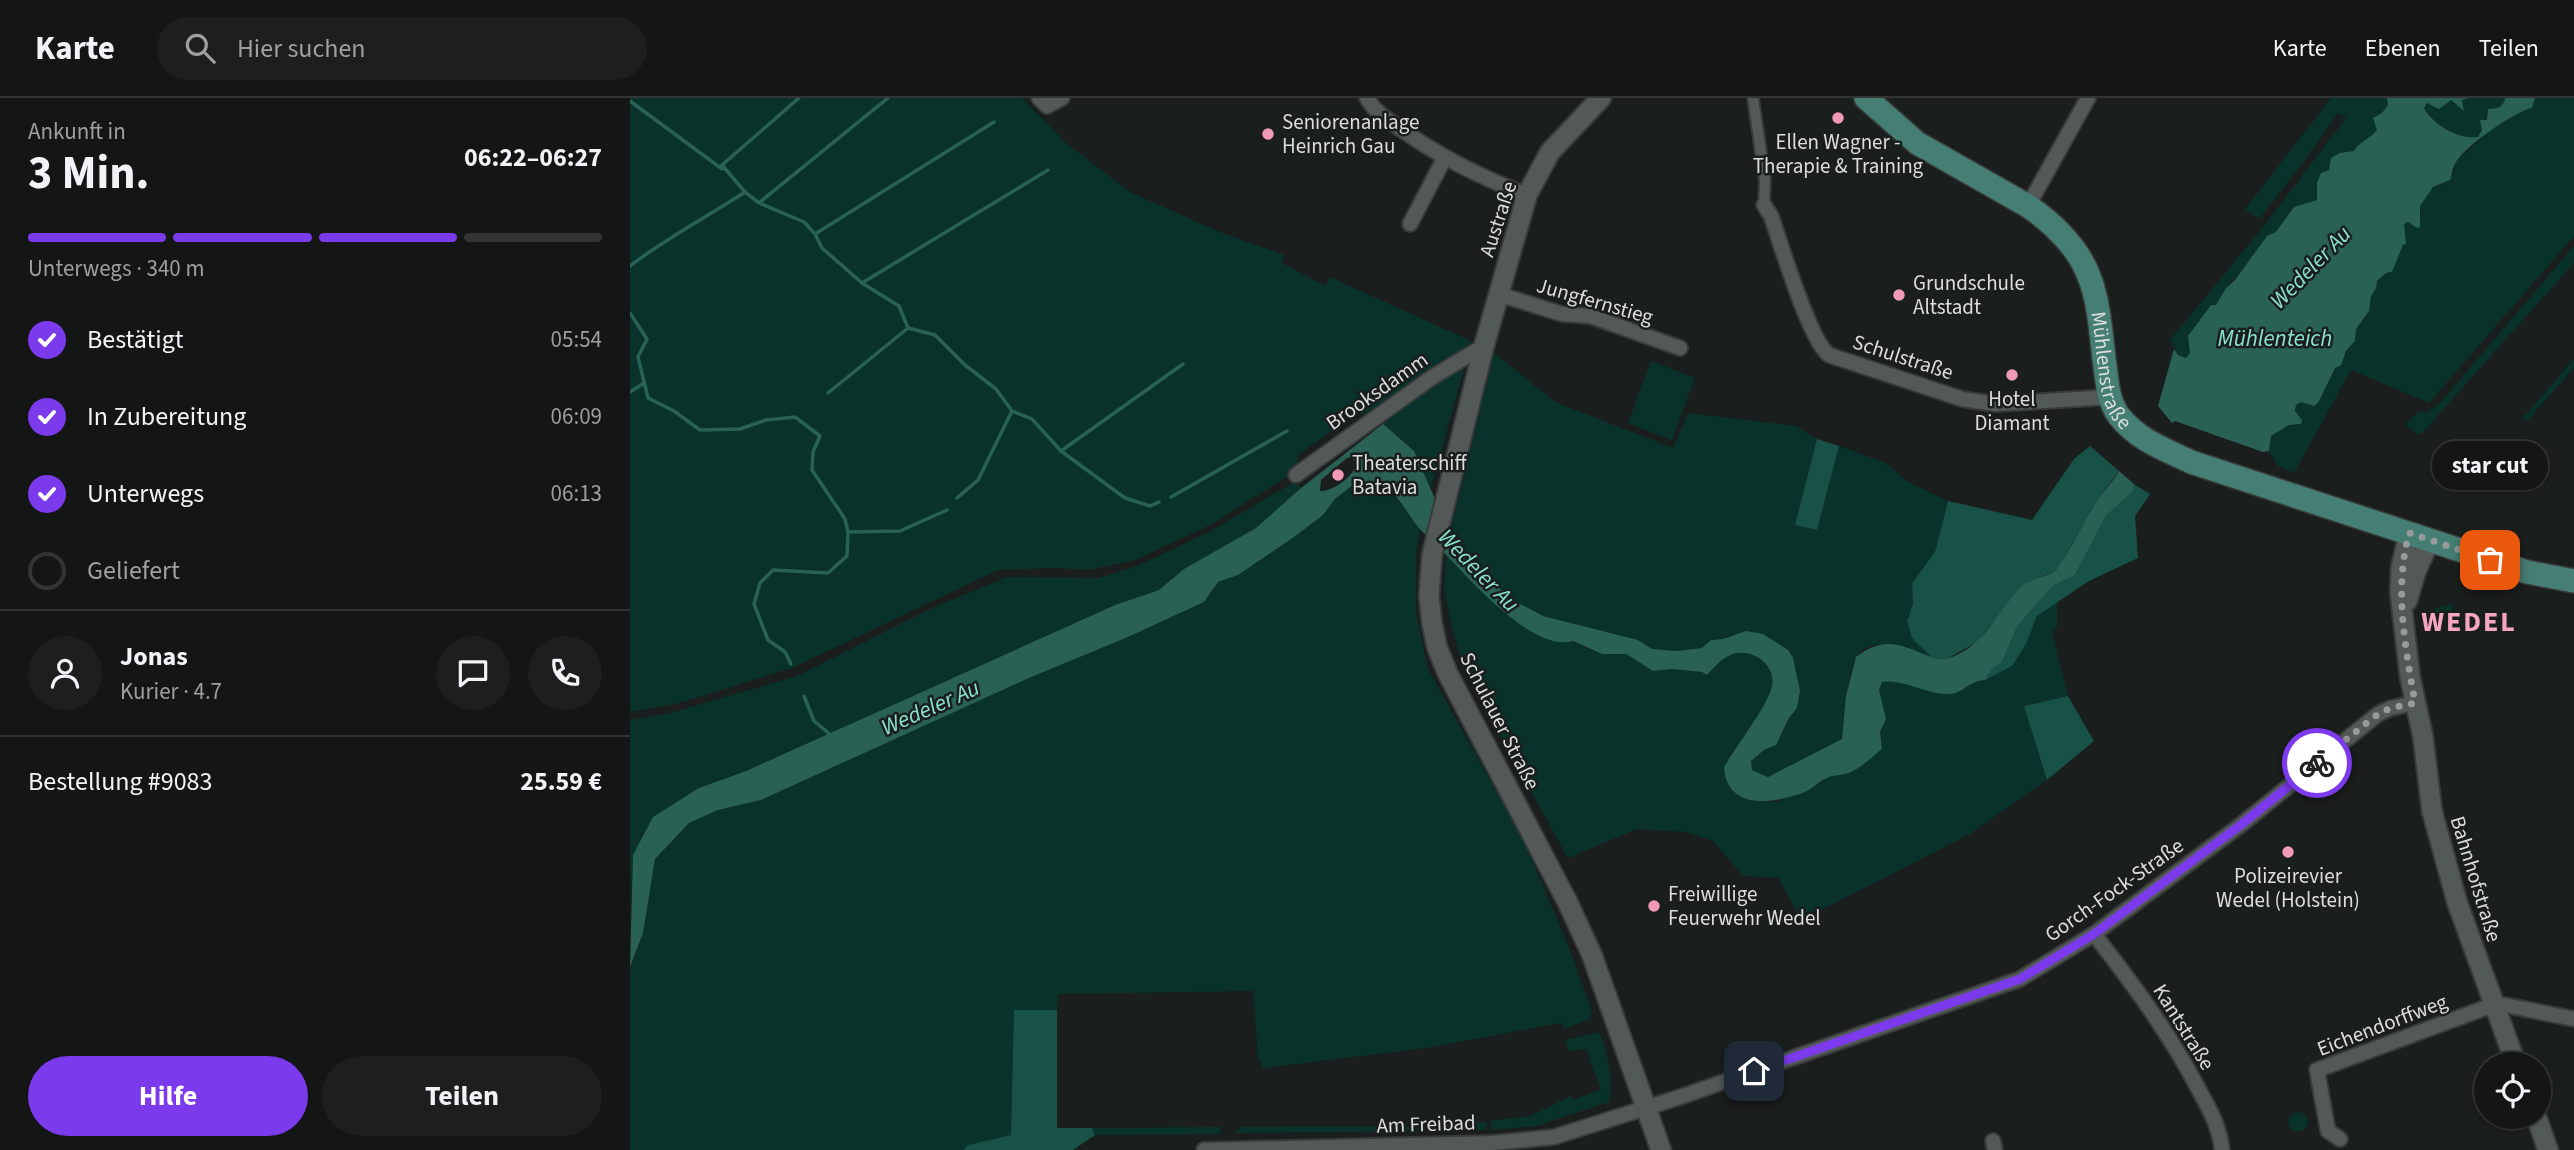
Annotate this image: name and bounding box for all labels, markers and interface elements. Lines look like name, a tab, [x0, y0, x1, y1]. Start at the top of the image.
search box	[157, 17, 647, 80]
text: Karte	[35, 25, 115, 72]
icon: search	[181, 29, 219, 67]
text: Hier suchen	[237, 30, 366, 67]
text: Karte	[2273, 31, 2327, 66]
text: Ebenen	[2365, 31, 2441, 66]
text: Teilen	[2479, 31, 2539, 66]
place label: Seniorenanlage Heinrich Gau	[1282, 107, 1419, 161]
marker: Ellen Wagner - Therapie & Training	[1830, 110, 1846, 126]
text: Ankunft in	[28, 115, 126, 148]
marker: Seniorenanlage Heinrich Gau	[1260, 126, 1276, 142]
place label: Ellen Wagner - Therapie & Training	[1753, 127, 1924, 181]
text: 06:22–06:27	[464, 139, 602, 176]
text: 3 Min.	[28, 141, 149, 206]
street label: Austraße	[1472, 177, 1524, 261]
water label: Wedeler Au	[2262, 218, 2358, 316]
text: Unterwegs · 340 m	[28, 252, 204, 285]
place label: Grundschule Altstadt	[1913, 268, 2025, 322]
street label: Jungfernstieg	[1533, 270, 1657, 332]
marker: Grundschule Altstadt	[1891, 287, 1907, 303]
street label: Mühlenstraße	[2083, 309, 2139, 436]
icon: check	[28, 321, 66, 359]
text: Bestätigt	[87, 321, 184, 358]
water label: Mühlenteich	[2218, 322, 2332, 355]
text: 05:54	[551, 323, 602, 356]
street label: Schulstraße	[1849, 327, 1957, 387]
street label: Brooksdamm	[1320, 345, 1434, 437]
marker: Hotel Diamant	[2004, 367, 2020, 383]
place label: Hotel Diamant	[1974, 384, 2050, 438]
icon: check	[28, 398, 66, 436]
text: In Zubereitung	[87, 398, 246, 435]
text: 06:09	[551, 400, 602, 433]
callout: star cut	[2432, 441, 2548, 490]
place label: Theaterschiff Batavia	[1352, 448, 1468, 502]
text: star cut	[2452, 449, 2528, 482]
marker: Theaterschiff Batavia	[1330, 467, 1346, 483]
icon: check	[28, 475, 66, 513]
text: Unterwegs	[87, 475, 204, 512]
text: 06:13	[551, 477, 602, 510]
water label: Wedeler Au	[1431, 521, 1527, 619]
pin	[2460, 530, 2520, 590]
icon: bag	[2471, 541, 2509, 579]
text: Geliefert	[87, 552, 180, 589]
district label: WEDEL	[2421, 602, 2517, 642]
button: person	[28, 636, 102, 710]
button: chat	[436, 636, 510, 710]
button: phone	[528, 636, 602, 710]
text: Jonas	[120, 638, 188, 675]
street label: Schulauer Straße	[1452, 647, 1548, 795]
water label: Wedeler Au	[876, 671, 985, 744]
text: Kurier · 4.7	[120, 675, 222, 708]
courier	[2282, 728, 2352, 798]
icon: bike	[2298, 744, 2336, 782]
text: Bestellung #9083	[28, 763, 212, 800]
text: 25.59 €	[520, 763, 602, 800]
street label: Bahnhofstraße	[2443, 812, 2509, 946]
street label: Gorch-Fock-Straße	[2039, 831, 2189, 949]
marker: Polizeirevier Wedel (Holstein)	[2280, 844, 2296, 860]
place label: Polizeirevier Wedel (Holstein)	[2216, 861, 2360, 915]
place label: Freiwillige Feuerwehr Wedel	[1668, 879, 1821, 933]
marker: Freiwillige Feuerwehr Wedel	[1646, 898, 1662, 914]
street label: Kantstraße	[2146, 978, 2222, 1076]
street label: Eichendorffweg	[2312, 986, 2452, 1064]
pin	[1724, 1041, 1784, 1101]
icon: home	[1735, 1052, 1773, 1090]
map controls	[2474, 1052, 2551, 1129]
button: locate	[2474, 1052, 2551, 1129]
button: Hilfe	[28, 1056, 308, 1136]
button: Teilen	[322, 1056, 602, 1136]
street label: Am Freibad	[1376, 1107, 1476, 1141]

